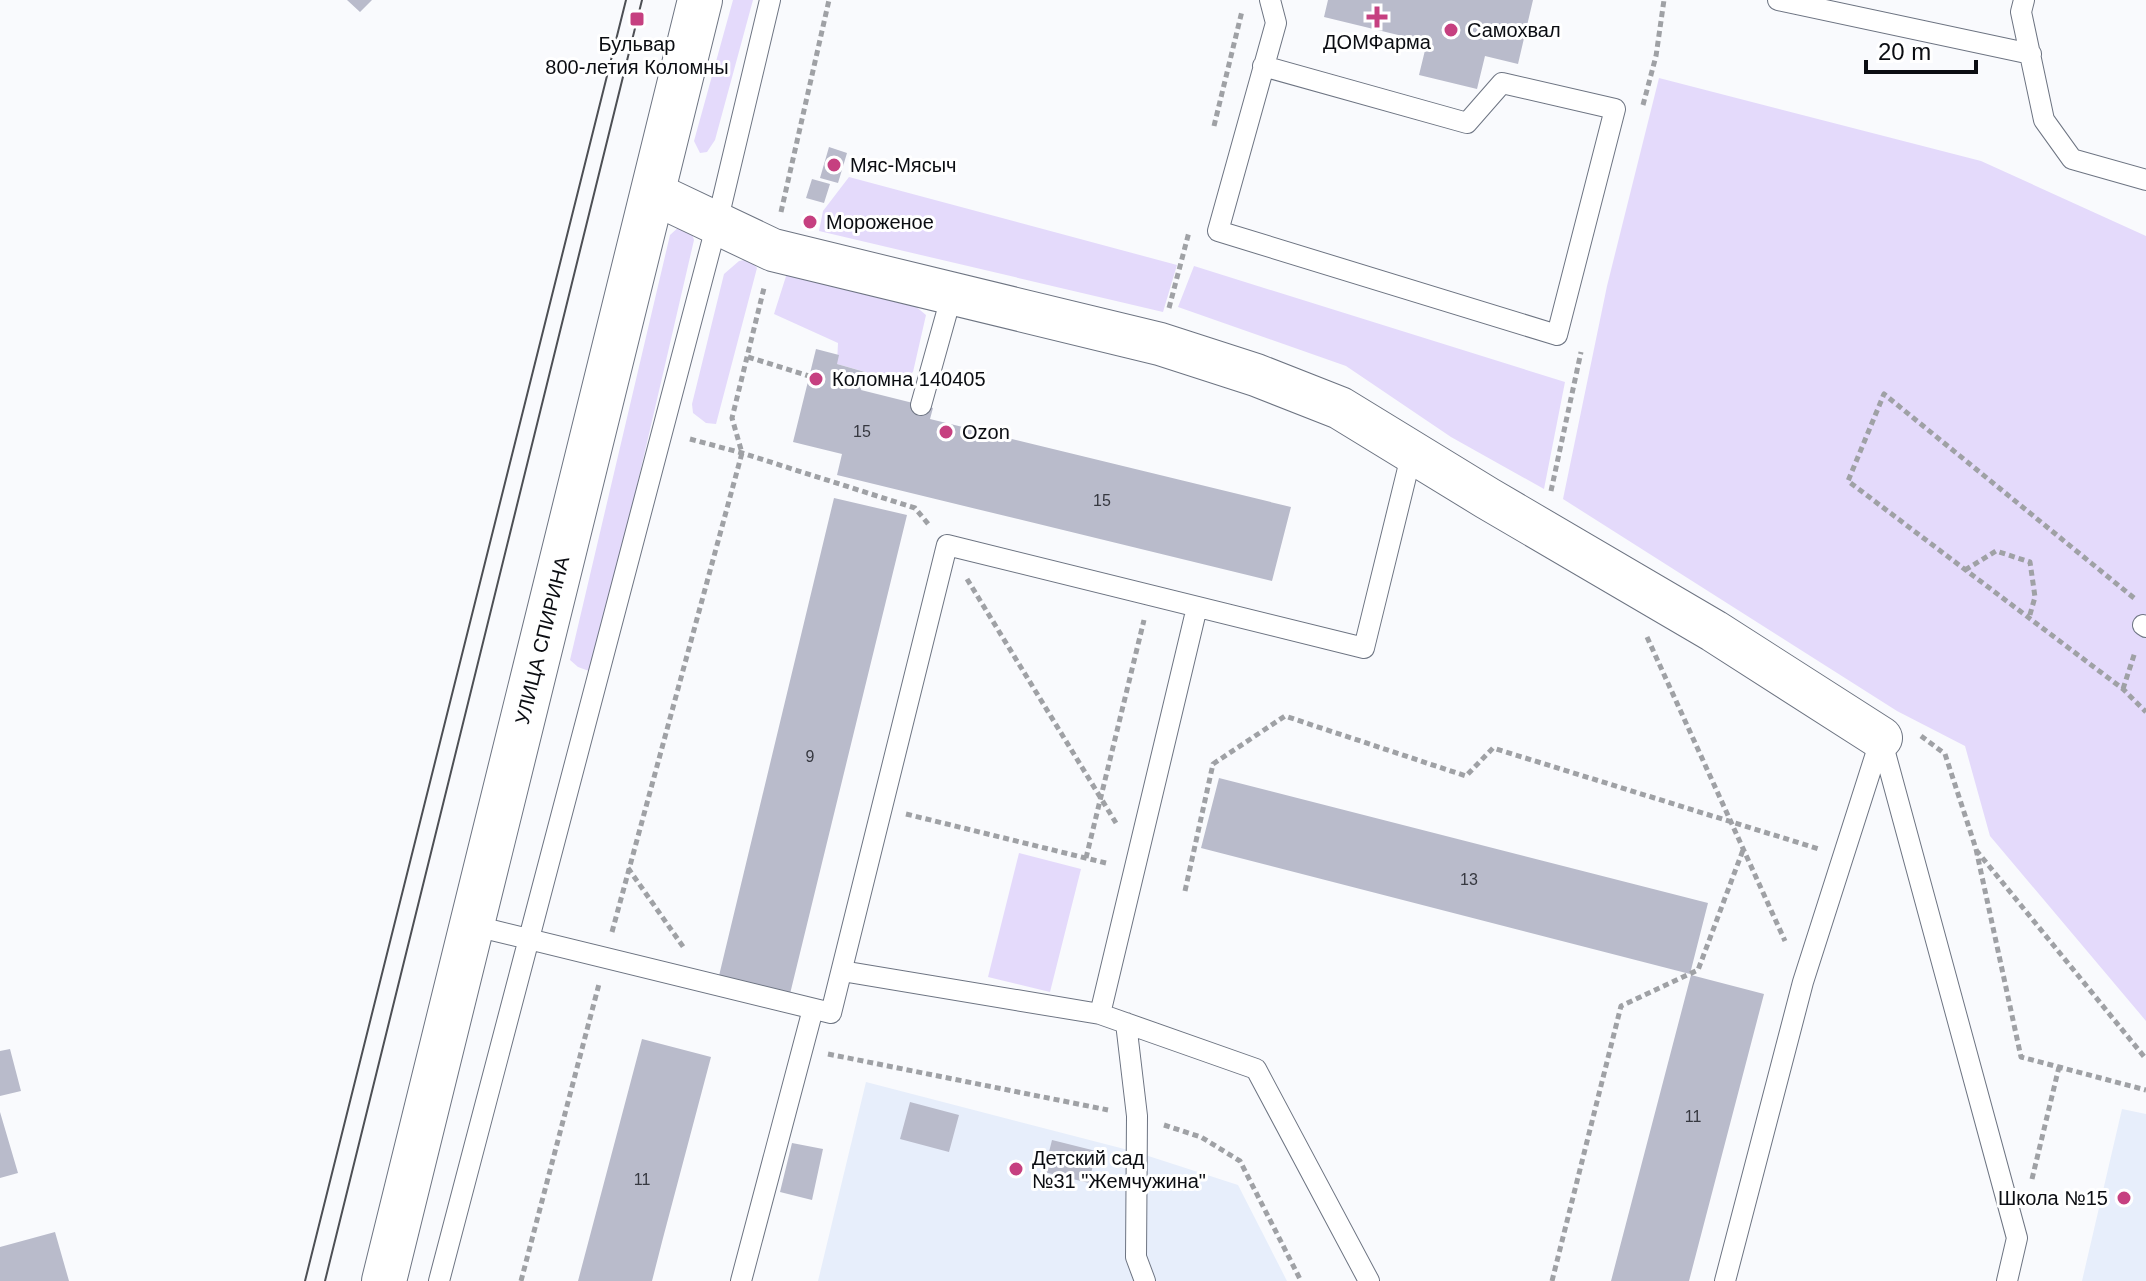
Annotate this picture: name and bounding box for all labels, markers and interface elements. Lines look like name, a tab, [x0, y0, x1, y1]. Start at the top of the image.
marker: ДОМФарма	[1368, 8, 1386, 26]
marker: Бульвар 800-летия Коломны	[628, 10, 646, 28]
place label: Самохвал	[1467, 19, 1561, 41]
marker: Самохвал	[1442, 21, 1460, 39]
scale bar	[1866, 24, 1976, 74]
place label: ДОМФарма	[1323, 31, 1432, 53]
place label: Бульвар 800-летия Коломны	[545, 33, 729, 78]
text: 20 m	[1878, 38, 1931, 65]
place label: Мяс-Мясыч	[850, 154, 956, 176]
marker: Мяс-Мясыч	[825, 156, 843, 174]
place label: Мороженое	[826, 211, 934, 233]
marker: Мороженое	[801, 213, 819, 231]
place label: Коломна 140405	[832, 368, 986, 390]
marker: Коломна 140405	[807, 370, 825, 388]
place label: Ozon	[962, 421, 1010, 443]
house number: 15	[853, 423, 871, 440]
marker: Ozon	[937, 423, 955, 441]
house number: 15	[1093, 492, 1111, 509]
street label: УЛИЦА СПИРИНА	[511, 553, 574, 726]
house number: 9	[806, 748, 815, 765]
house number: 13	[1460, 871, 1478, 888]
house number: 11	[1685, 1108, 1701, 1125]
place label: Детский сад №31 "Жемчужина"	[1032, 1147, 1206, 1192]
marker: Детский сад №31 "Жемчужина"	[1007, 1160, 1025, 1178]
house number: 11	[634, 1171, 650, 1188]
place label: Школа №15	[1998, 1187, 2108, 1209]
marker: Школа №15	[2115, 1189, 2133, 1207]

